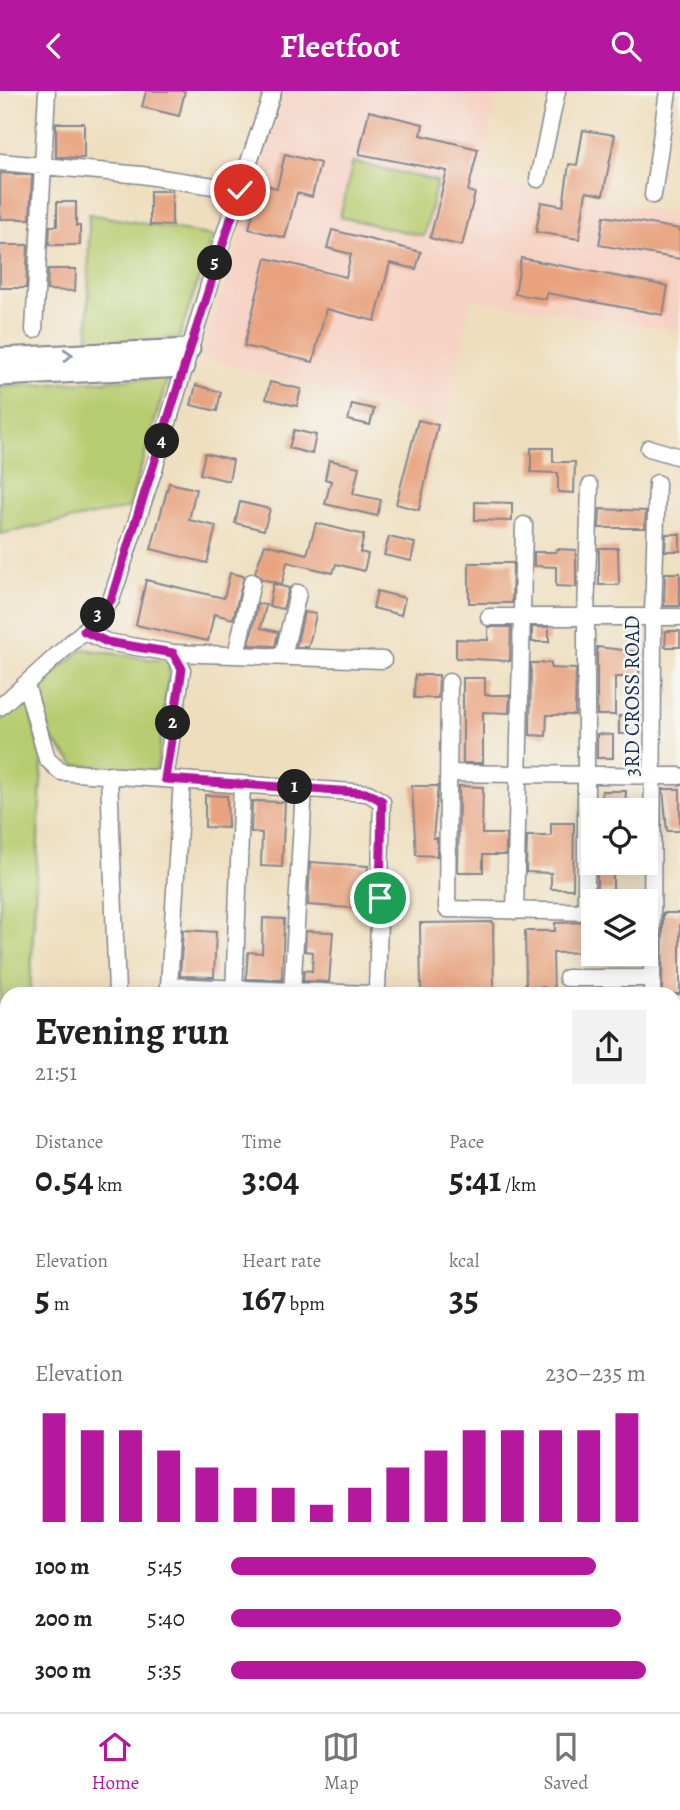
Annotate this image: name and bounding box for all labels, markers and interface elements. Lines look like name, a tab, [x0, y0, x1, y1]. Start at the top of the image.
text: Fleetfoot	[280, 24, 400, 68]
icon: back	[35, 27, 73, 65]
icon: search	[607, 27, 645, 65]
pin	[210, 160, 270, 220]
icon: check	[221, 171, 259, 209]
pin: 5	[198, 245, 232, 281]
text: 5	[210, 249, 219, 275]
one-way arrow	[63, 347, 74, 362]
pin: 4	[144, 423, 180, 459]
text: 4	[157, 427, 166, 453]
pin: 3	[80, 597, 116, 633]
text: 3	[93, 601, 102, 627]
street label: 3RD CROSS ROAD	[618, 615, 646, 777]
pin: 2	[156, 705, 190, 741]
text: 2	[168, 709, 177, 735]
pin: 1	[278, 769, 312, 805]
text: 1	[291, 773, 298, 799]
map controls	[581, 798, 658, 966]
button: locate	[581, 798, 658, 875]
pin	[350, 868, 410, 928]
icon: arrive	[361, 879, 399, 917]
button: layers	[581, 889, 658, 966]
text: Evening run	[35, 1005, 229, 1057]
button: share	[572, 1010, 646, 1084]
text: 21:51	[35, 1057, 77, 1088]
text: Distance	[35, 1129, 103, 1155]
text: Time	[242, 1129, 281, 1155]
text: Pace	[449, 1129, 484, 1155]
text: 0.54	[35, 1155, 94, 1203]
text: 3:04	[242, 1155, 299, 1203]
text: 5:41	[449, 1155, 501, 1203]
text: km	[94, 1172, 123, 1198]
text: /km	[501, 1172, 537, 1198]
text: Elevation	[35, 1248, 108, 1274]
text: Heart rate	[242, 1248, 321, 1274]
text: kcal	[449, 1248, 479, 1274]
text: 5	[35, 1274, 50, 1322]
text: 167	[242, 1274, 286, 1322]
text: 35	[449, 1274, 479, 1322]
text: m	[50, 1291, 70, 1317]
text: bpm	[286, 1291, 325, 1317]
text: Elevation	[35, 1358, 123, 1389]
text: 230–235 m	[545, 1358, 646, 1389]
text: 100 m	[35, 1551, 90, 1582]
text: 5:45	[147, 1551, 183, 1582]
text: 200 m	[35, 1603, 93, 1634]
text: 5:40	[147, 1603, 185, 1634]
text: 300 m	[35, 1655, 91, 1686]
text: 5:35	[147, 1655, 182, 1686]
tab: Home	[92, 1728, 139, 1796]
tab: Map	[322, 1728, 360, 1796]
tab: Saved	[543, 1728, 588, 1796]

